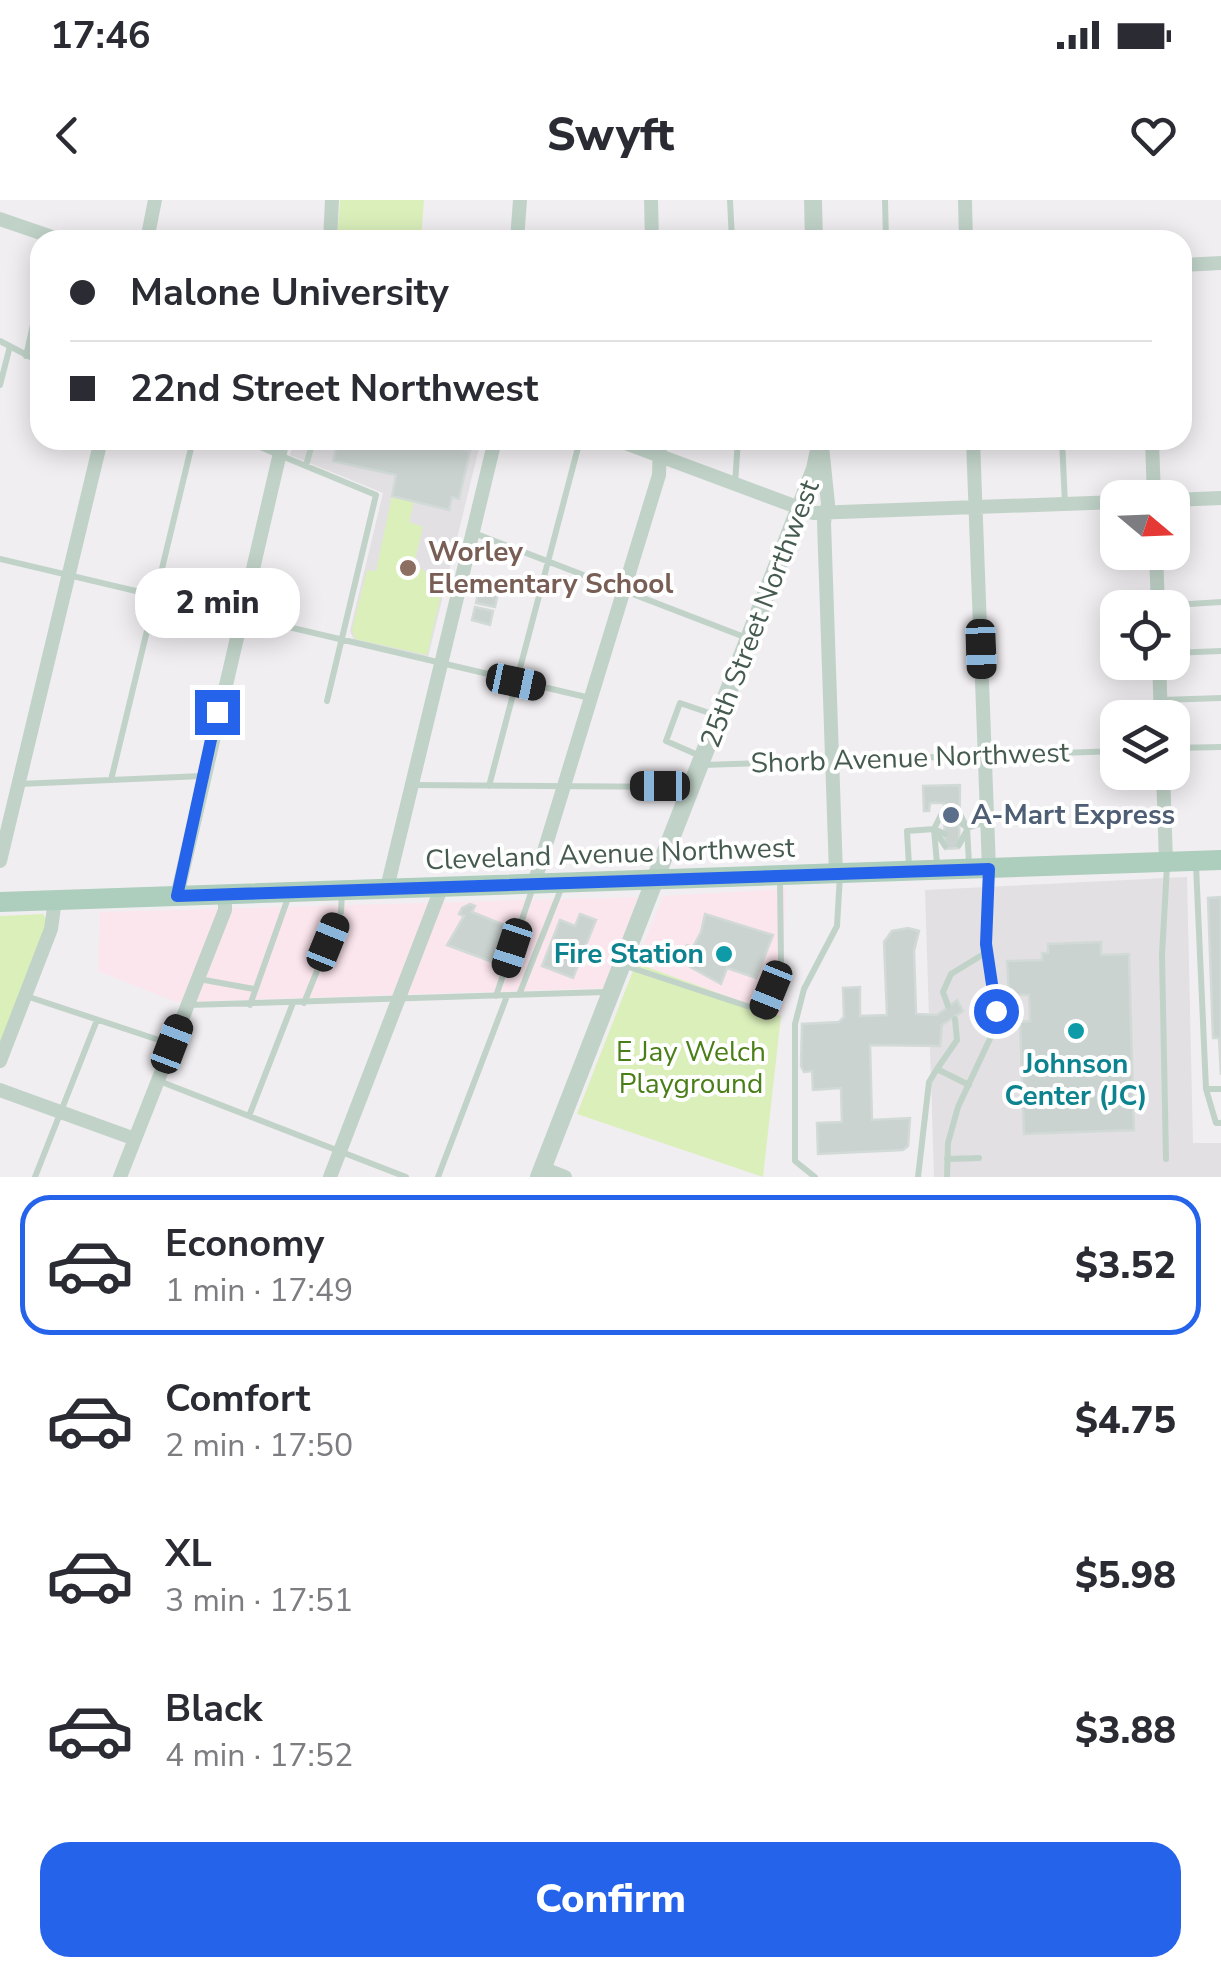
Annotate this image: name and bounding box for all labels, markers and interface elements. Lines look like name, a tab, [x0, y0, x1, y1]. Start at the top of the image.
text: 17:46	[50, 10, 151, 61]
text: Swyft	[547, 105, 674, 166]
icon: back	[40, 108, 95, 163]
icon: heart	[1126, 108, 1181, 163]
text: Malone University	[130, 267, 449, 318]
text: 22nd Street Northwest	[130, 363, 538, 414]
street label: 25th Street Northwest	[691, 474, 829, 753]
north arrow	[1100, 480, 1190, 570]
map controls	[1100, 480, 1190, 790]
place label: Worley Elementary School	[428, 533, 673, 603]
marker: Worley Elementary School	[397, 557, 419, 579]
callout: 2 min	[134, 567, 300, 637]
text: 2 min	[175, 581, 260, 624]
button: locate	[1100, 590, 1190, 680]
car	[965, 618, 997, 680]
car	[484, 661, 548, 703]
route end	[195, 690, 240, 735]
button: layers	[1100, 700, 1190, 790]
street label: Shorb Avenue Northwest	[750, 733, 1070, 783]
car	[630, 771, 690, 801]
place label: A-Mart Express	[971, 796, 1175, 834]
marker: A-Mart Express	[940, 804, 962, 826]
street label: Cleveland Avenue Northwest	[425, 829, 796, 879]
car	[303, 909, 353, 975]
car	[488, 915, 536, 981]
place label: Fire Station	[554, 935, 704, 973]
marker: Fire Station	[713, 943, 735, 965]
car	[746, 957, 796, 1023]
route start	[974, 989, 1019, 1034]
car	[147, 1011, 197, 1077]
marker: Johnson Center (JC)	[1065, 1020, 1087, 1042]
park label: E Jay Welch Playground	[616, 1033, 766, 1103]
place label: Johnson Center (JC)	[1005, 1045, 1147, 1115]
text: Economy	[165, 1218, 324, 1269]
icon: car	[45, 1220, 135, 1310]
text: $3.52	[1075, 1240, 1176, 1291]
text: 1 min · 17:49	[165, 1269, 353, 1312]
text: Comfort	[165, 1373, 310, 1424]
icon: car	[45, 1375, 135, 1465]
text: $4.75	[1075, 1395, 1176, 1446]
text: 2 min · 17:50	[165, 1424, 353, 1467]
text: XL	[165, 1528, 212, 1579]
icon: car	[45, 1530, 135, 1620]
text: $5.98	[1075, 1550, 1176, 1601]
text: 3 min · 17:51	[165, 1579, 353, 1622]
text: Black	[165, 1683, 262, 1734]
icon: car	[45, 1685, 135, 1775]
text: $3.88	[1075, 1705, 1176, 1756]
text: 4 min · 17:52	[165, 1734, 353, 1777]
button: Confirm	[40, 1842, 1181, 1957]

